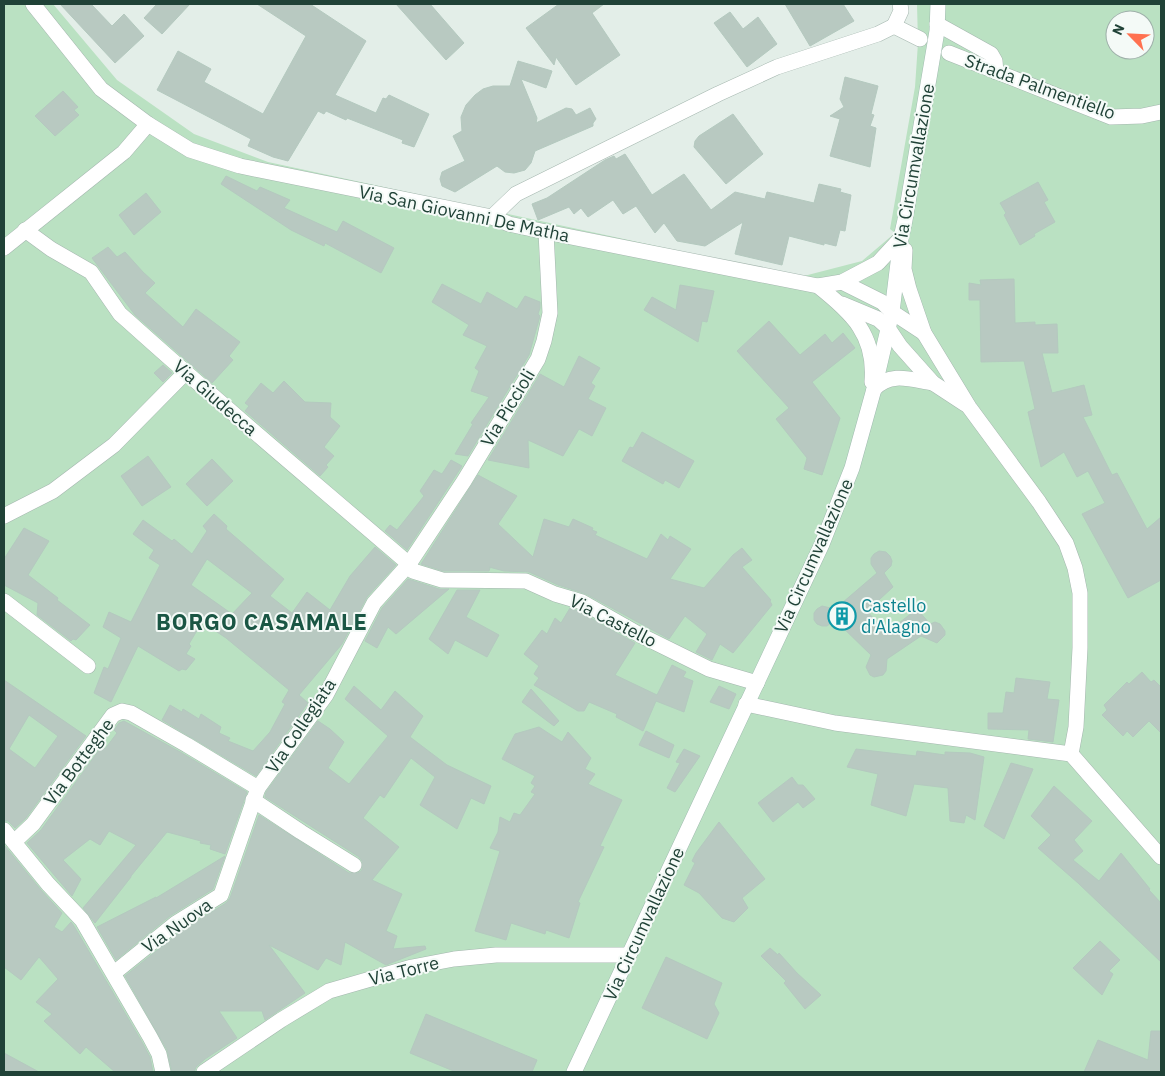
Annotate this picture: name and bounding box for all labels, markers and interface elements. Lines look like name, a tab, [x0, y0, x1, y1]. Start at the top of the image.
north arrow	[1105, 10, 1155, 60]
text: N	[1108, 21, 1128, 38]
street label: Strada Palmentiello	[962, 49, 1119, 124]
street label: Via Circumvallazione	[888, 82, 939, 250]
street label: Via San Giovanni De Matha	[357, 180, 572, 247]
street label: Via Giudecca	[168, 355, 263, 441]
street label: Via Piccioli	[475, 365, 540, 451]
street label: Via Circumvallazione	[769, 475, 858, 637]
street label: Via Castello	[566, 589, 661, 652]
place label: Castello d'Alagno	[861, 594, 931, 638]
building icon: Castello d'Alagno	[827, 601, 857, 631]
district label: BORGO CASAMALE	[156, 607, 368, 636]
street label: Via Collegiata	[260, 673, 341, 778]
street label: Via Botteghe	[38, 714, 119, 810]
street label: Via Circumvallazione	[598, 843, 689, 1004]
street label: Via Nuova	[137, 893, 217, 958]
street label: Via Torre	[366, 951, 441, 990]

